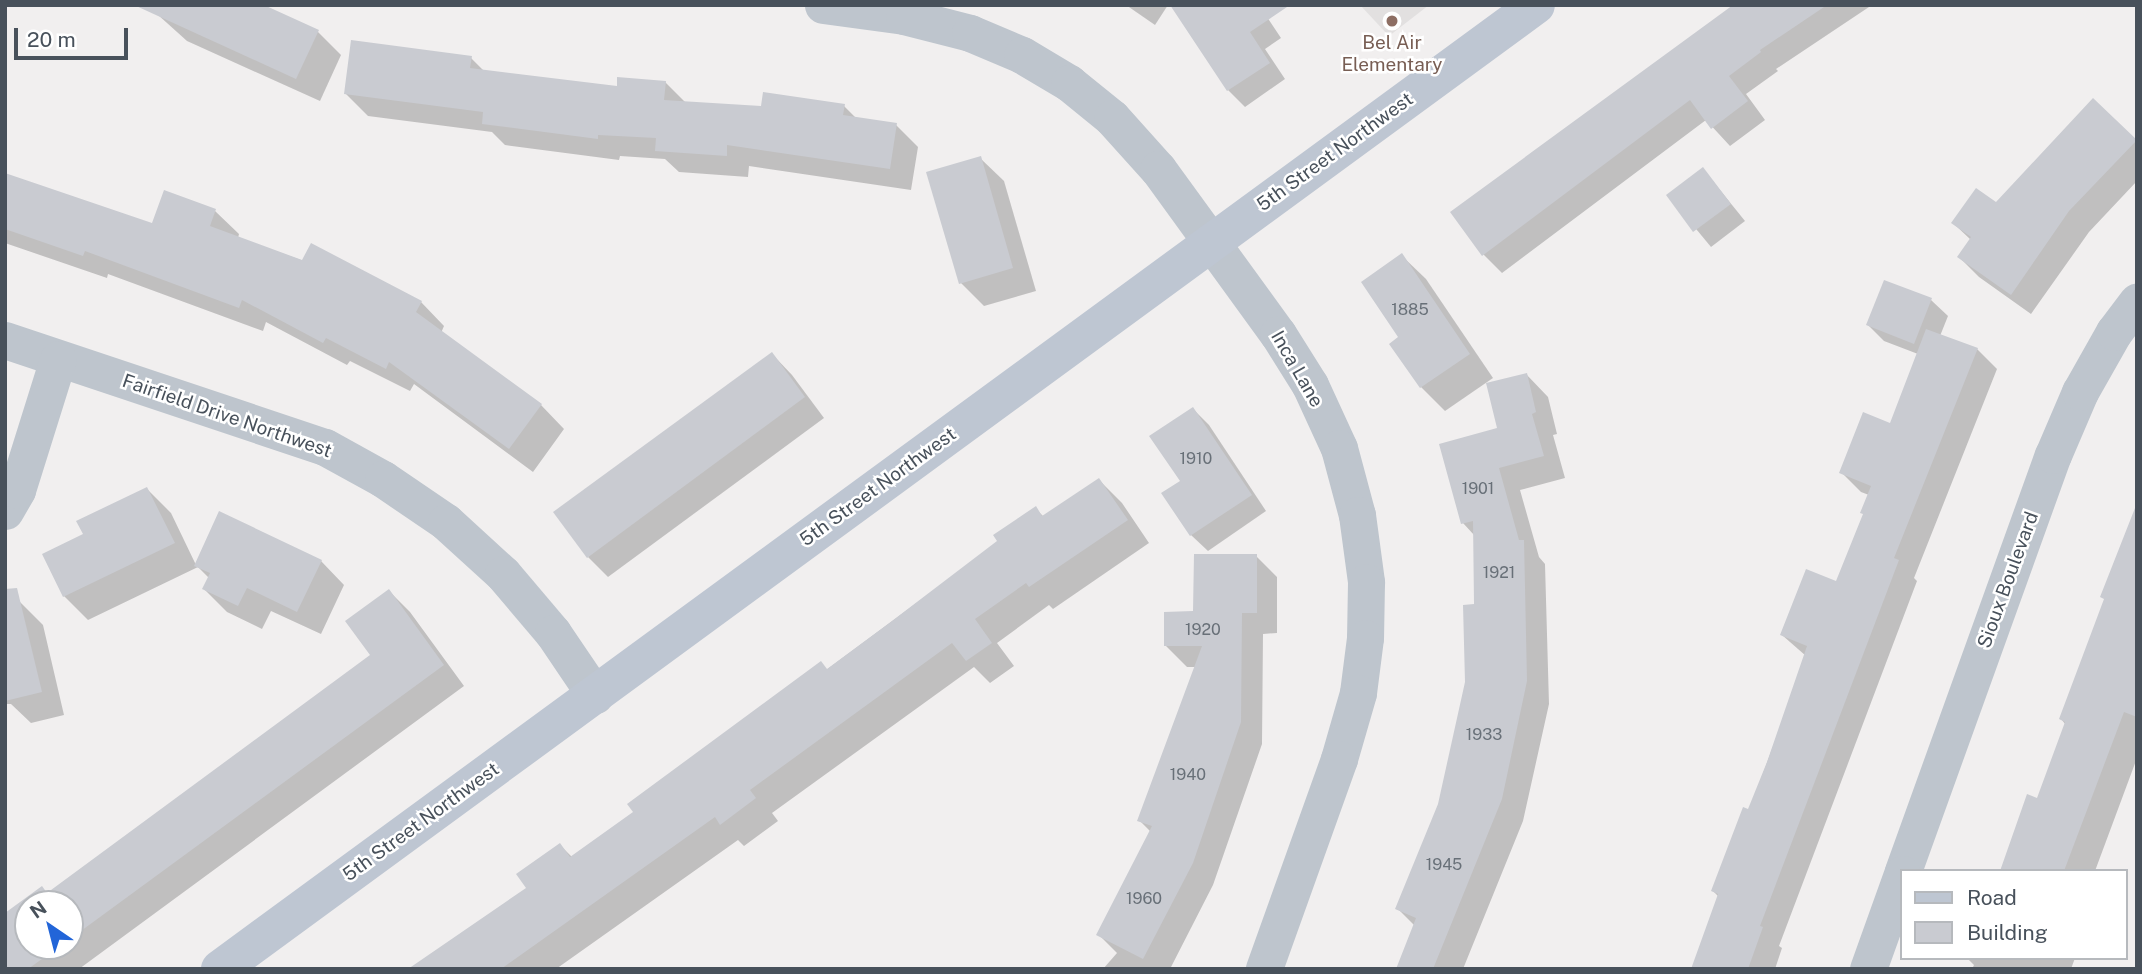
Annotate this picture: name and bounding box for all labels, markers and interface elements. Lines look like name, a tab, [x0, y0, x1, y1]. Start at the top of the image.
marker: Bel Air Elementary	[1384, 13, 1400, 29]
scale bar	[18, 14, 131, 58]
text: 20 m	[27, 27, 76, 52]
place label: Bel Air Elementary	[1341, 32, 1443, 76]
street label: 5th Street Northwest	[1252, 88, 1418, 216]
house number: 1885	[1391, 300, 1429, 320]
street label: Inca Lane	[1266, 327, 1328, 411]
street label: Fairfield Drive Northwest	[119, 369, 335, 463]
street label: 5th Street Northwest	[795, 423, 961, 551]
house number: 1910	[1180, 449, 1212, 469]
house number: 1901	[1462, 479, 1494, 499]
street label: Sioux Boulevard	[1973, 509, 2043, 651]
house number: 1921	[1483, 563, 1515, 583]
house number: 1920	[1185, 620, 1221, 640]
house number: 1933	[1466, 725, 1502, 745]
street label: 5th Street Northwest	[338, 758, 504, 886]
house number: 1940	[1170, 765, 1206, 785]
house number: 1945	[1426, 855, 1462, 875]
legend	[1900, 869, 2128, 960]
text: Road	[1967, 885, 2017, 910]
house number: 1960	[1126, 889, 1162, 909]
north arrow	[14, 890, 84, 960]
text: N	[26, 896, 50, 923]
text: Building	[1967, 920, 2048, 945]

